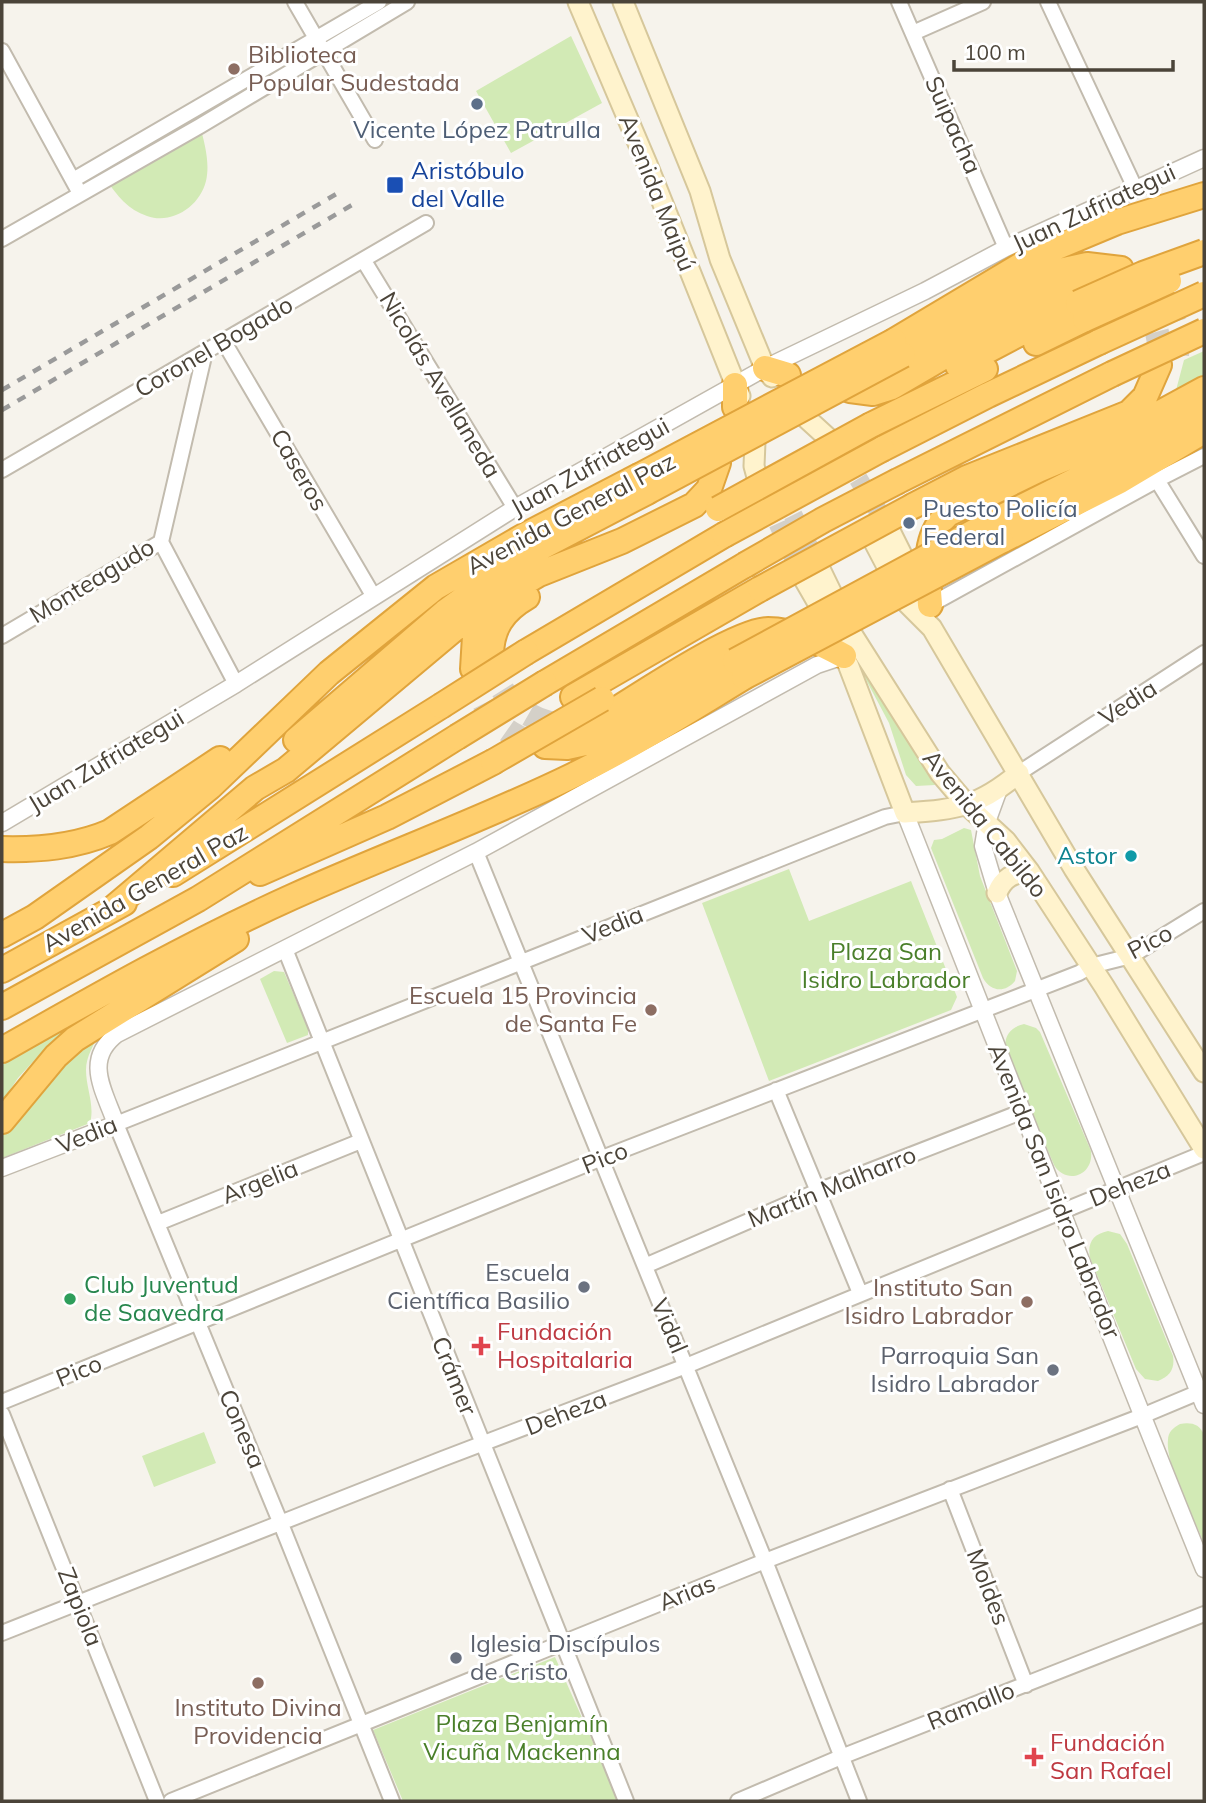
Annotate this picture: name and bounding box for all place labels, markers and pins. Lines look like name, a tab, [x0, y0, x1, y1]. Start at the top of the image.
place label: Biblioteca Popular Sudestada	[248, 39, 460, 97]
marker: Biblioteca Popular Sudestada	[226, 61, 242, 77]
marker: Vicente López Patrulla	[469, 96, 485, 112]
place label: Vicente López Patrulla	[353, 114, 601, 144]
place label: Aristóbulo del Valle	[411, 155, 525, 213]
marker: Aristóbulo del Valle	[385, 175, 405, 195]
place label: Puesto Policía Federal	[923, 493, 1078, 551]
marker: Puesto Policía Federal	[901, 515, 917, 531]
place label: Astor	[1057, 840, 1117, 870]
marker: Astor	[1123, 848, 1139, 864]
place label: Escuela 15 Provincia de Santa Fe	[409, 980, 637, 1038]
marker: Escuela 15 Provincia de Santa Fe	[643, 1002, 659, 1018]
place label: Escuela Científica Basilio	[387, 1257, 570, 1315]
place label: Club Juventud de Saavedra	[84, 1269, 239, 1327]
place label: Instituto San Isidro Labrador	[845, 1272, 1013, 1330]
marker: Escuela Científica Basilio	[576, 1279, 592, 1295]
marker: Club Juventud de Saavedra	[62, 1291, 78, 1307]
marker: Instituto San Isidro Labrador	[1019, 1294, 1035, 1310]
place label: Fundación Hospitalaria	[497, 1316, 633, 1374]
marker: Fundación Hospitalaria	[471, 1336, 491, 1356]
place label: Parroquia San Isidro Labrador	[871, 1340, 1039, 1398]
marker: Parroquia San Isidro Labrador	[1045, 1362, 1061, 1378]
place label: Iglesia Discípulos de Cristo	[470, 1628, 660, 1686]
marker: Iglesia Discípulos de Cristo	[448, 1650, 464, 1666]
marker: Instituto Divina Providencia	[250, 1675, 266, 1691]
place label: Instituto Divina Providencia	[174, 1692, 342, 1750]
place label: Fundación San Rafael	[1050, 1727, 1172, 1785]
marker: Fundación San Rafael	[1024, 1747, 1044, 1767]

